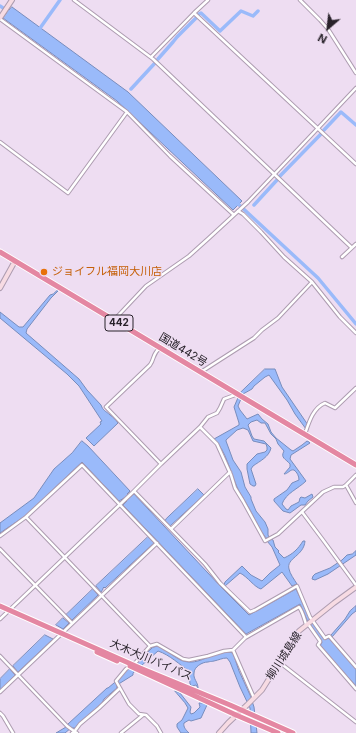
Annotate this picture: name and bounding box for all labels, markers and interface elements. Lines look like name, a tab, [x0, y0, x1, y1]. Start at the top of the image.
north arrow	[308, 8, 348, 48]
text: N	[315, 30, 329, 47]
place label: ジョイフル福岡大川店	[52, 265, 162, 279]
marker: ジョイフル福岡大川店	[39, 267, 49, 277]
road number: 442	[105, 315, 133, 331]
street label: 国道442号	[156, 330, 210, 370]
street label: 柳川城島線	[263, 629, 305, 683]
street label: 大木大川バイパス	[108, 637, 194, 683]

